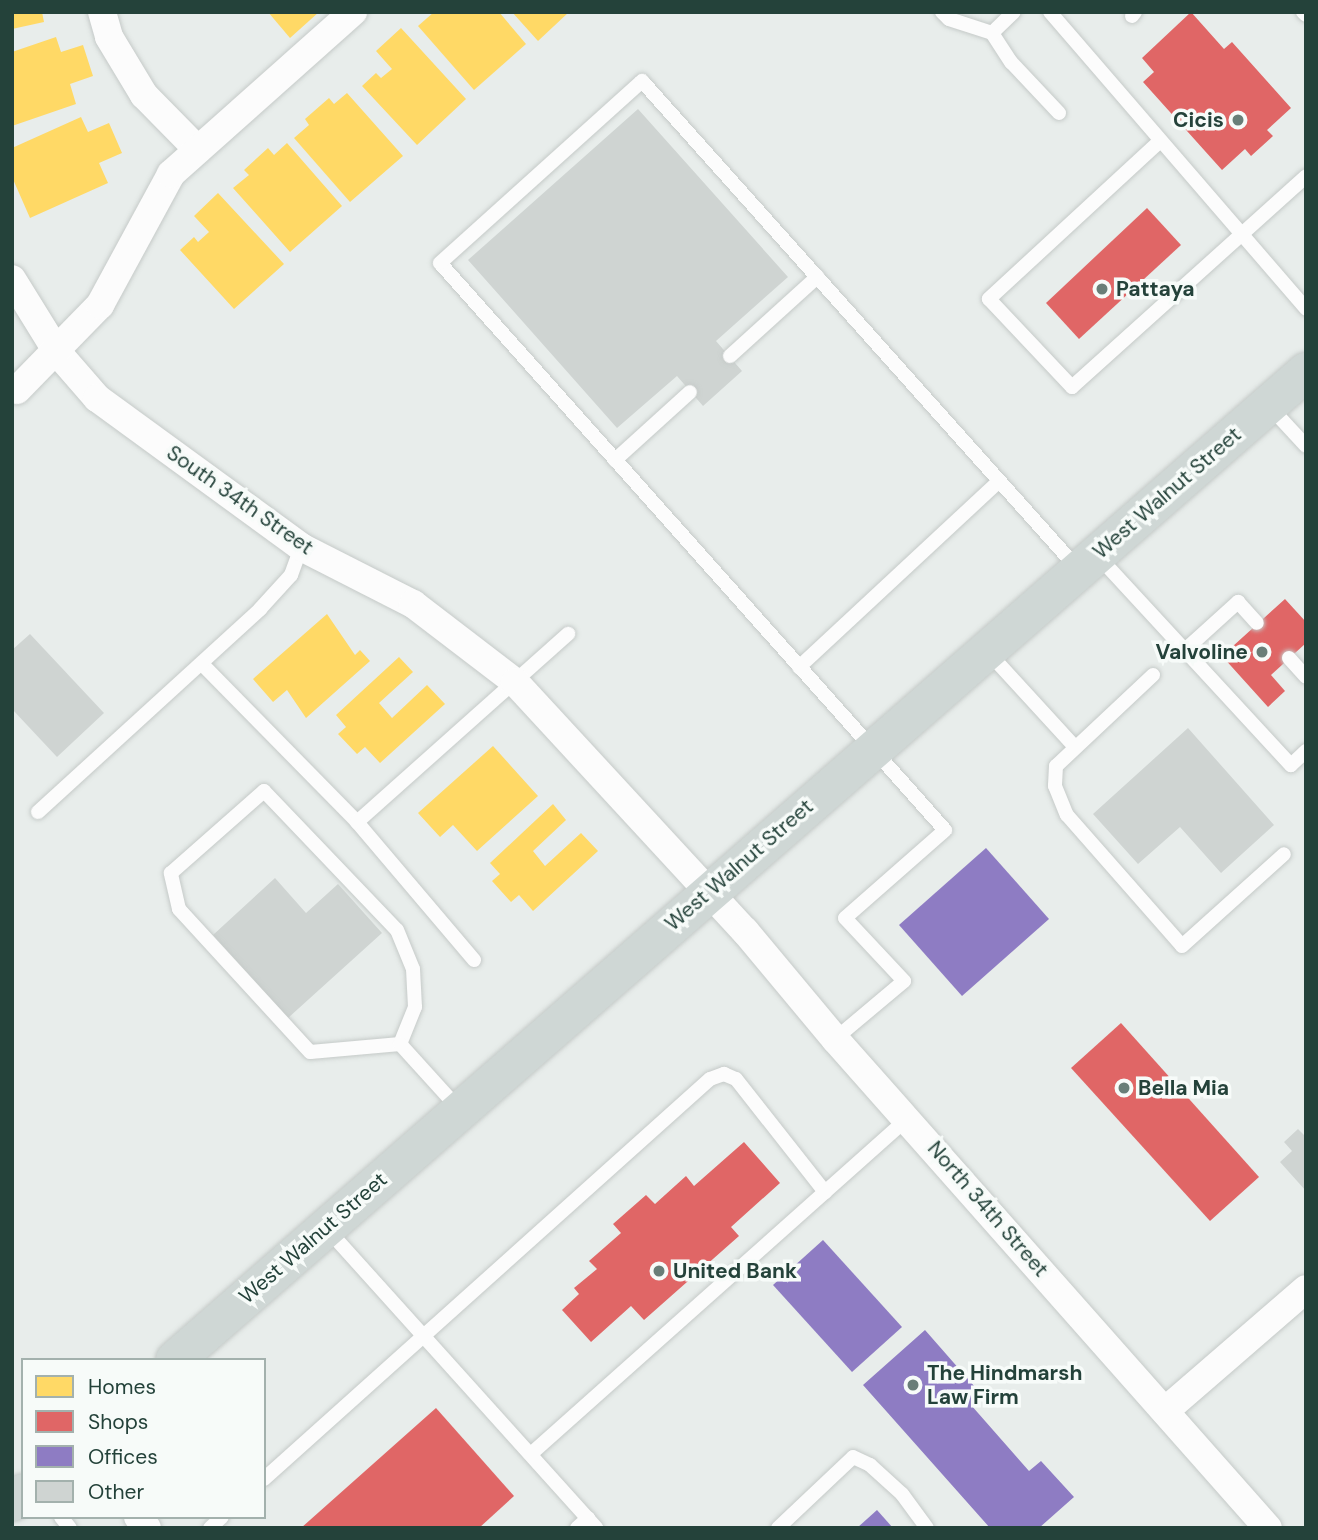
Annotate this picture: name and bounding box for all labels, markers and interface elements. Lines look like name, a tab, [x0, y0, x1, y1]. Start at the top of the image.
place label: Cicis	[1173, 107, 1224, 133]
marker: Cicis	[1230, 112, 1246, 128]
place label: Pattaya	[1116, 276, 1195, 302]
marker: Pattaya	[1094, 281, 1110, 297]
street label: West Walnut Street	[1088, 422, 1246, 564]
street label: South 34th Street	[162, 440, 318, 560]
place label: Valvoline	[1155, 639, 1248, 665]
marker: Valvoline	[1254, 644, 1270, 660]
street label: West Walnut Street	[660, 794, 818, 936]
place label: Bella Mia	[1138, 1075, 1229, 1101]
marker: Bella Mia	[1116, 1080, 1132, 1096]
street label: North 34th Street	[922, 1136, 1054, 1282]
street label: West Walnut Street	[234, 1167, 392, 1309]
place label: United Bank	[673, 1258, 797, 1284]
marker: United Bank	[651, 1263, 667, 1279]
legend	[21, 1358, 266, 1519]
place label: The Hindmarsh Law Firm	[927, 1360, 1082, 1410]
text: Homes	[88, 1373, 156, 1401]
marker: The Hindmarsh Law Firm	[905, 1377, 921, 1393]
text: Shops	[88, 1408, 148, 1436]
text: Offices	[88, 1443, 158, 1471]
text: Other	[88, 1478, 144, 1506]

